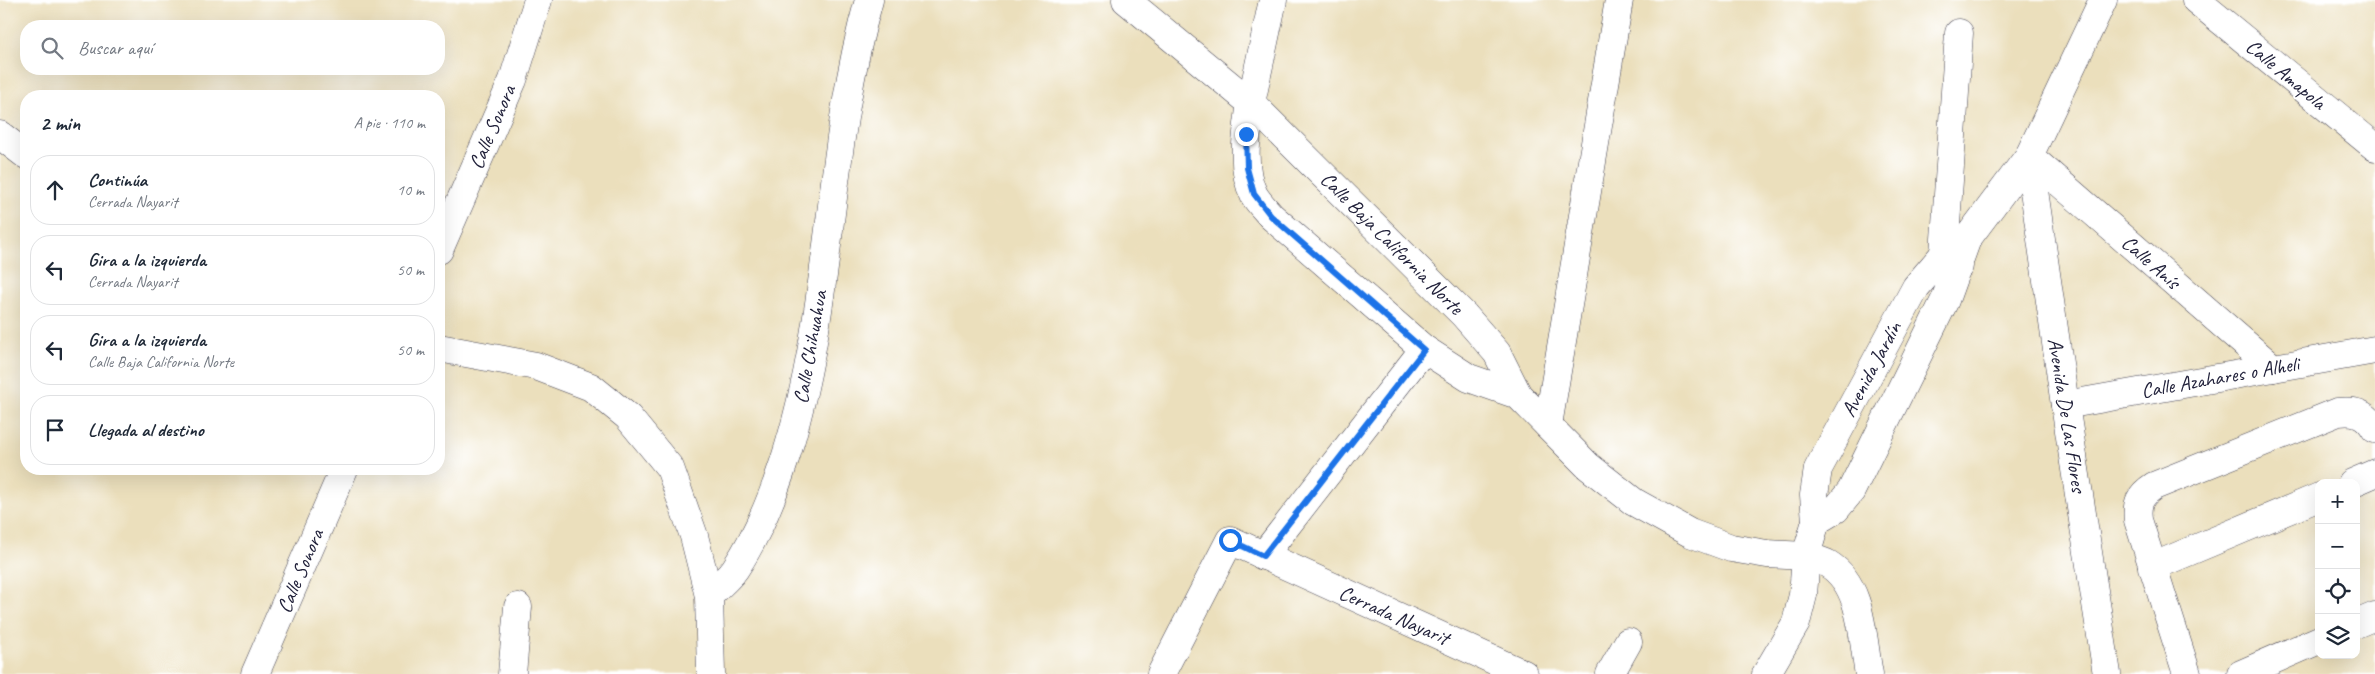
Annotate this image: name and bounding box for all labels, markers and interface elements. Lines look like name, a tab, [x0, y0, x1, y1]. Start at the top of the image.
search box	[20, 20, 445, 75]
street label: Calle Amapola	[2241, 33, 2332, 116]
icon: search	[38, 34, 66, 62]
text: Buscar aquí	[78, 36, 152, 60]
street label: Calle Sonora	[463, 80, 522, 173]
text: 2 min	[40, 110, 80, 136]
text: A pie · 110 m	[354, 113, 425, 133]
route end	[1235, 123, 1258, 146]
street label: Calle Baja California Norte	[1315, 166, 1470, 321]
text: Continúa	[88, 168, 147, 192]
icon: ahead	[41, 176, 69, 204]
text: 10 m	[397, 180, 424, 200]
text: Cerrada Nayarit	[88, 192, 178, 212]
street label: Calle Anís	[2116, 229, 2187, 296]
text: Gira a la izquierda	[88, 248, 206, 272]
icon: left	[41, 256, 69, 284]
text: 50 m	[397, 260, 424, 280]
text: Cerrada Nayarit	[88, 272, 178, 292]
street label: Calle Chihuahua	[787, 287, 833, 405]
street label: Avenida Jardín	[1835, 316, 1907, 421]
text: Gira a la izquierda	[88, 328, 206, 352]
icon: left	[41, 336, 69, 364]
street label: Avenida De Las Flores	[2042, 336, 2092, 496]
text: 50 m	[397, 340, 424, 360]
street label: Calle Azahares o Alheli	[2139, 350, 2304, 404]
text: Calle Baja California Norte	[88, 352, 234, 372]
icon: arrive	[41, 416, 69, 444]
text: Llegada al destino	[88, 418, 204, 442]
map controls	[2315, 479, 2360, 659]
button: +	[2315, 479, 2360, 524]
street label: Calle Sonora	[271, 524, 330, 617]
button: −	[2315, 524, 2360, 569]
route start	[1219, 529, 1242, 552]
button: locate	[2315, 569, 2360, 614]
street label: Cerrada Nayarit	[1335, 579, 1456, 652]
button: layers	[2315, 614, 2360, 659]

